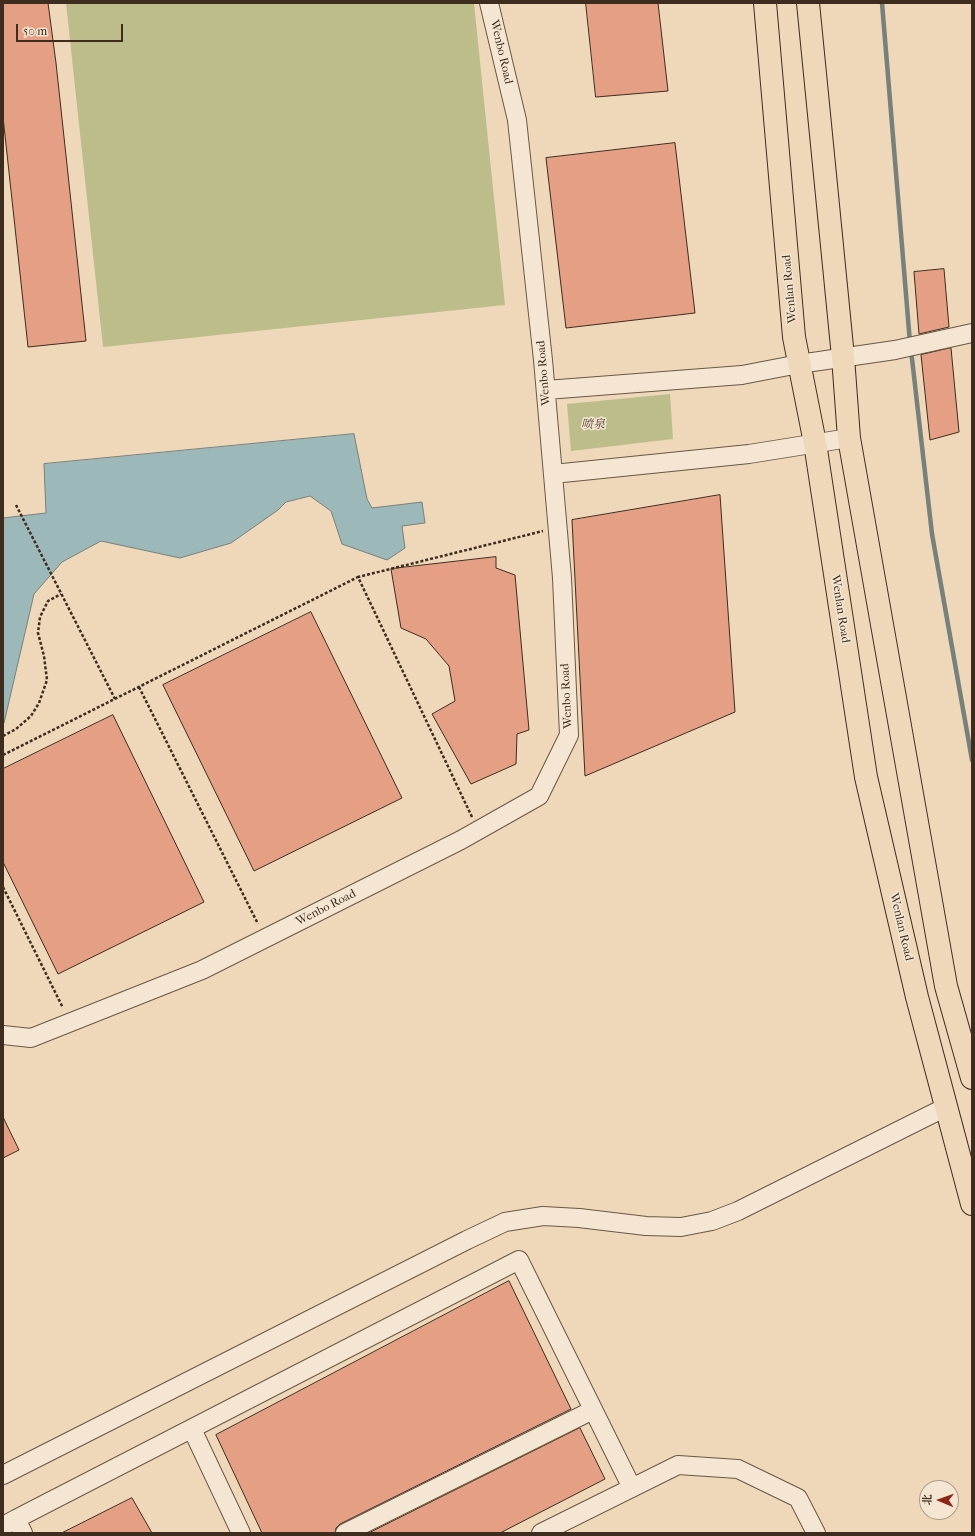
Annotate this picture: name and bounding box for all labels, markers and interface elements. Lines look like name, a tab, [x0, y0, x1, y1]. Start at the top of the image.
scale bar	[18, 16, 125, 42]
street label: Wenbo Road	[487, 18, 515, 86]
text: 50 m	[23, 24, 47, 38]
street label: Wenlan Road	[780, 254, 800, 324]
street label: Wenbo Road	[534, 340, 554, 406]
park label: 喷泉	[581, 418, 605, 432]
street label: Wenlan Road	[827, 574, 853, 644]
street label: Wenbo Road	[558, 663, 576, 729]
street label: Wenbo Road	[294, 887, 358, 929]
street label: Wenlan Road	[886, 892, 916, 962]
north arrow	[919, 1480, 959, 1520]
text: 北	[921, 1494, 934, 1505]

